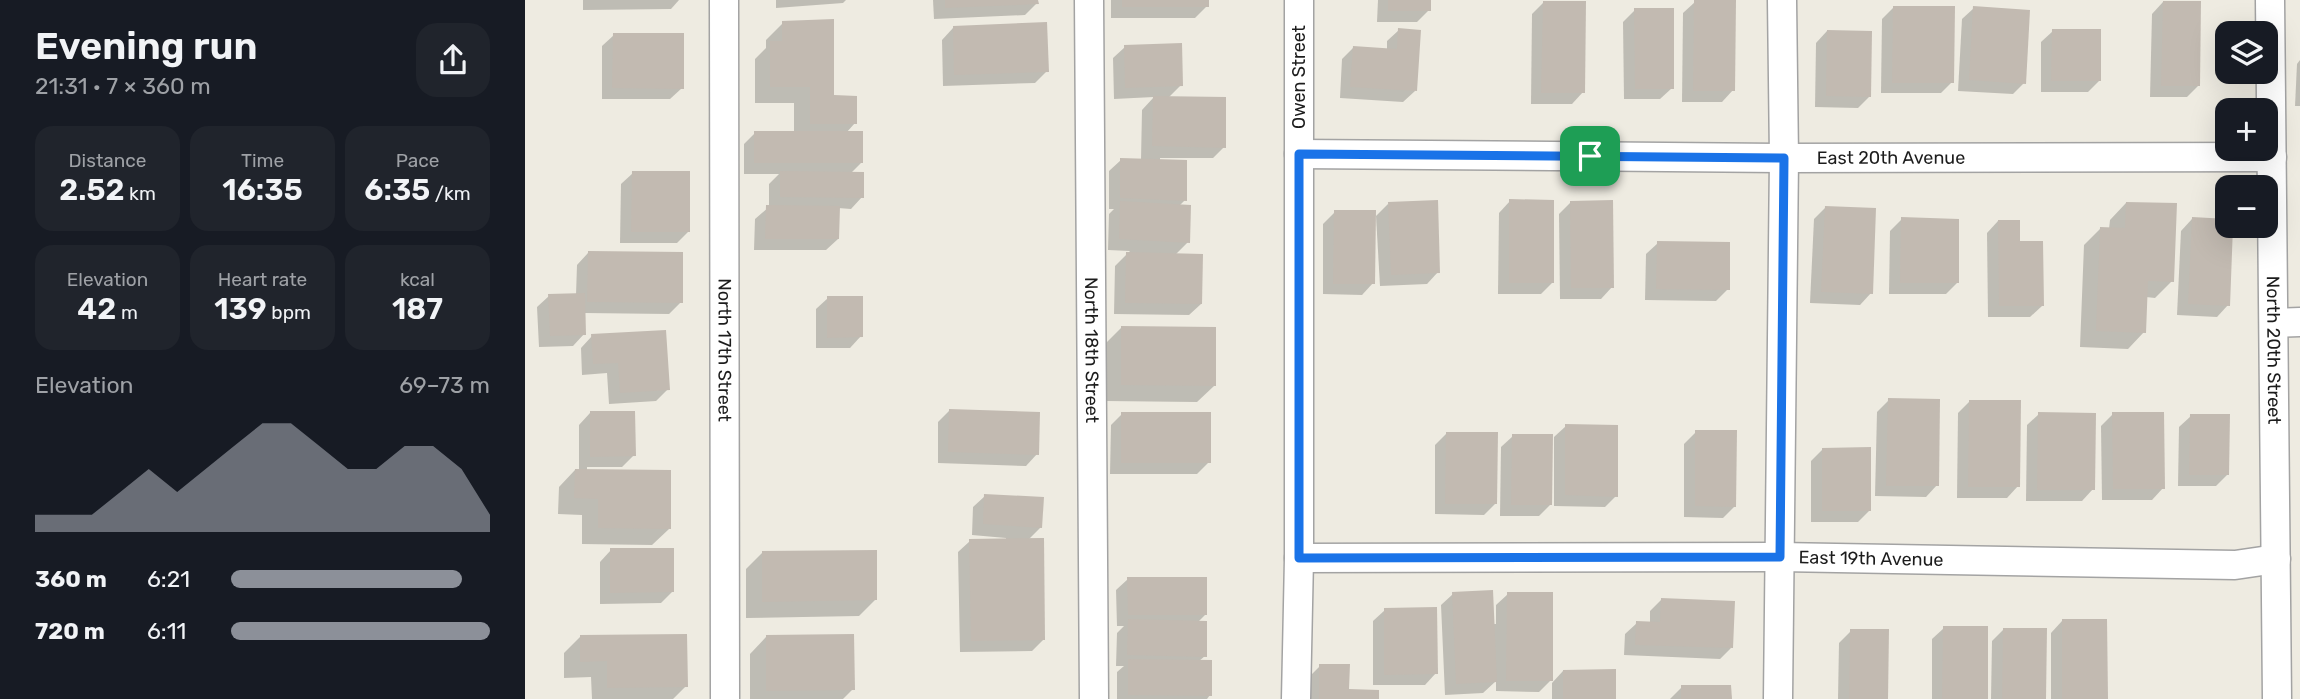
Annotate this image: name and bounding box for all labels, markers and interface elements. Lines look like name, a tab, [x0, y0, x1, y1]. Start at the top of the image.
map controls	[2215, 21, 2278, 238]
button: layers	[2215, 21, 2278, 84]
text: Evening run	[35, 23, 258, 69]
button: share	[416, 23, 490, 97]
street label: Owen Street	[1288, 25, 1310, 129]
text: 21:31 · 7 × 360 m	[35, 72, 211, 100]
button: +	[2215, 98, 2278, 161]
pin	[1560, 126, 1620, 186]
icon: arrive	[1571, 137, 1609, 175]
street label: East 20th Avenue	[1817, 147, 1965, 169]
text: Distance	[69, 149, 146, 172]
text: Time	[241, 149, 284, 172]
text: Pace	[396, 149, 439, 172]
text: 2.52	[59, 172, 124, 208]
text: 16:35	[222, 172, 303, 208]
text: 6:35	[364, 172, 430, 208]
button: −	[2215, 175, 2278, 238]
text: km	[124, 182, 156, 205]
text: /km	[430, 182, 471, 205]
text: Elevation	[67, 268, 148, 291]
text: Heart rate	[218, 268, 307, 291]
text: kcal	[400, 268, 435, 291]
street label: North 20th Street	[2262, 276, 2285, 424]
street label: North 18th Street	[1080, 277, 1103, 423]
street label: North 17th Street	[713, 278, 736, 422]
text: 42	[77, 291, 116, 327]
text: 139	[214, 291, 267, 327]
text: 187	[392, 291, 443, 327]
text: m	[116, 301, 138, 324]
text: bpm	[267, 301, 311, 324]
text: Elevation	[35, 371, 134, 399]
text: 69–73 m	[399, 371, 490, 399]
street label: East 19th Avenue	[1798, 546, 1944, 571]
text: 360 m	[35, 565, 107, 593]
text: 6:21	[147, 565, 190, 593]
text: 720 m	[35, 617, 105, 645]
text: 6:11	[147, 617, 186, 645]

